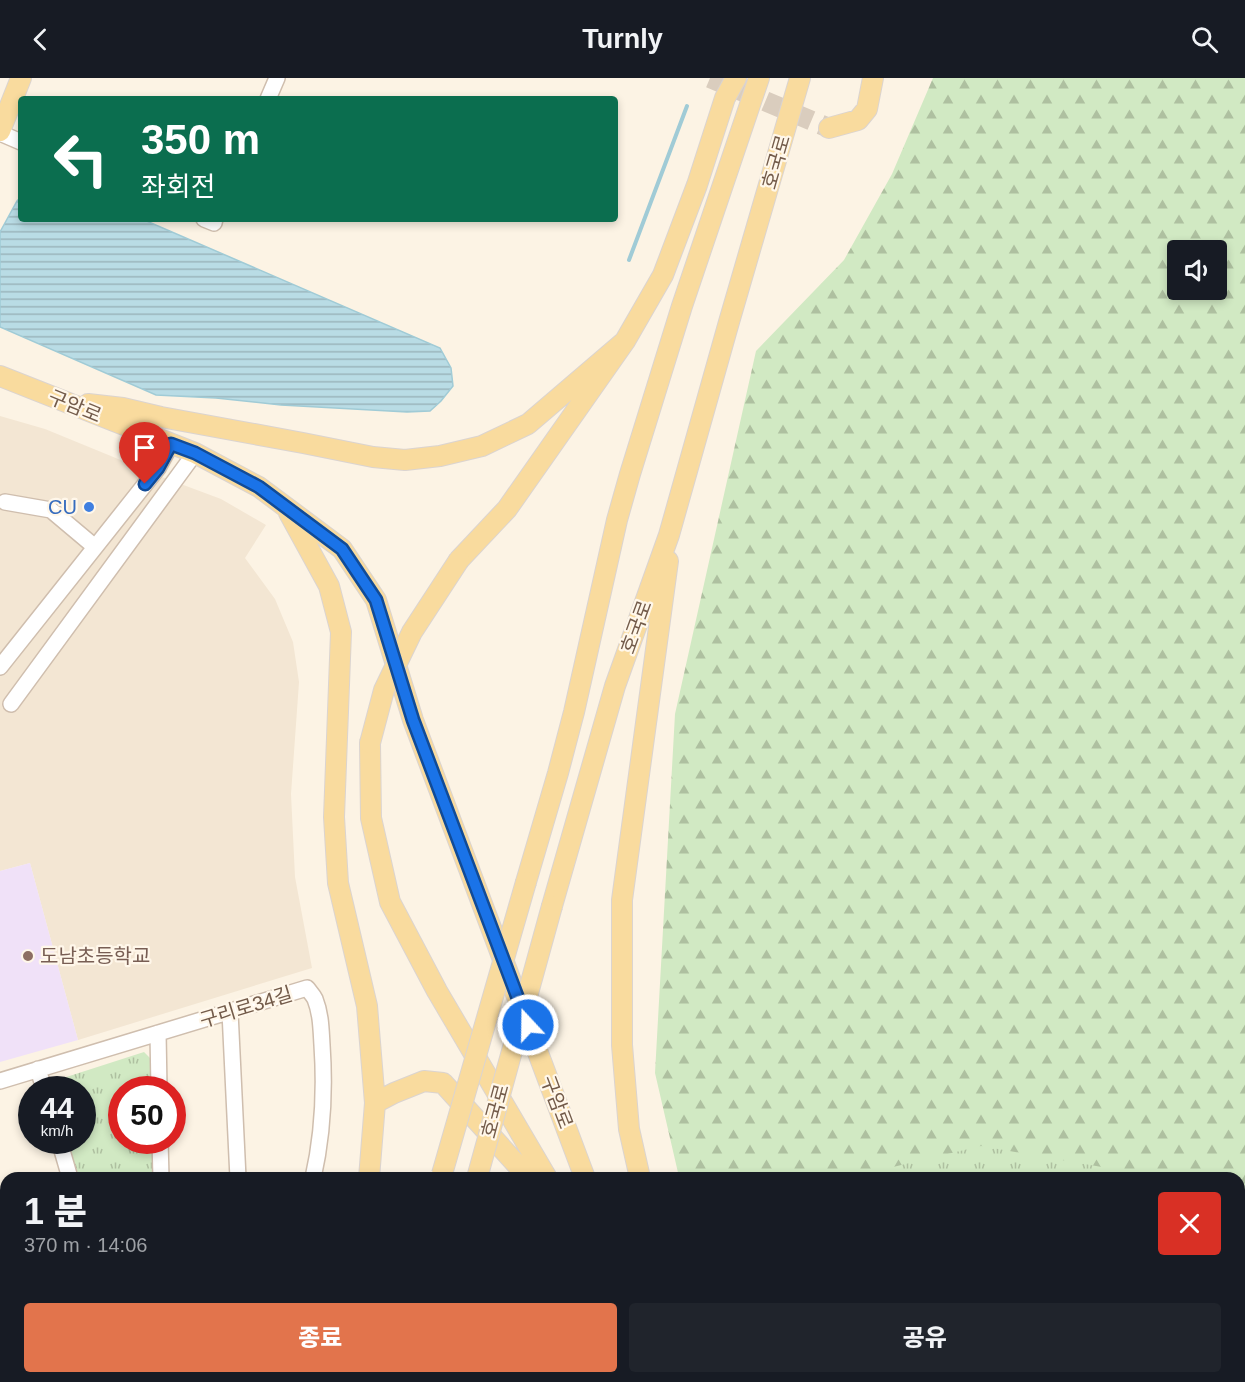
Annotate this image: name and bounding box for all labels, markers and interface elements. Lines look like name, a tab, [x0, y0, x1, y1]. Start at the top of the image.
icon: back	[24, 23, 57, 56]
icon: search	[1188, 23, 1221, 56]
text: Turnly	[582, 24, 663, 54]
text: 350 m	[141, 116, 260, 163]
icon: left	[42, 120, 120, 198]
street label: 호국로	[758, 132, 794, 192]
text: 좌회전	[141, 172, 216, 202]
map controls	[1167, 240, 1227, 300]
button: sound	[1167, 240, 1227, 300]
street label: 구암로	[45, 385, 105, 427]
pin	[119, 422, 170, 484]
icon: arrive	[128, 431, 161, 464]
place label: CU	[48, 496, 77, 518]
marker: CU	[82, 500, 96, 514]
street label: 호국로	[616, 597, 656, 657]
place label: 도남초등학교	[40, 945, 150, 967]
marker: 도남초등학교	[21, 949, 35, 963]
street label: 구리로34길	[197, 982, 295, 1032]
position arrow	[496, 993, 560, 1057]
street label: 구암로	[537, 1072, 577, 1132]
speed limit sign: 50	[108, 1076, 186, 1154]
street label: 호국로	[477, 1081, 513, 1141]
text: 44	[40, 1091, 74, 1124]
text: km/h	[41, 1122, 73, 1139]
text: 1 분	[24, 1191, 87, 1232]
button: close	[1158, 1192, 1221, 1255]
text: 370 m · 14:06	[24, 1234, 147, 1256]
button: 종료	[24, 1303, 617, 1372]
button: 공유	[629, 1303, 1221, 1372]

